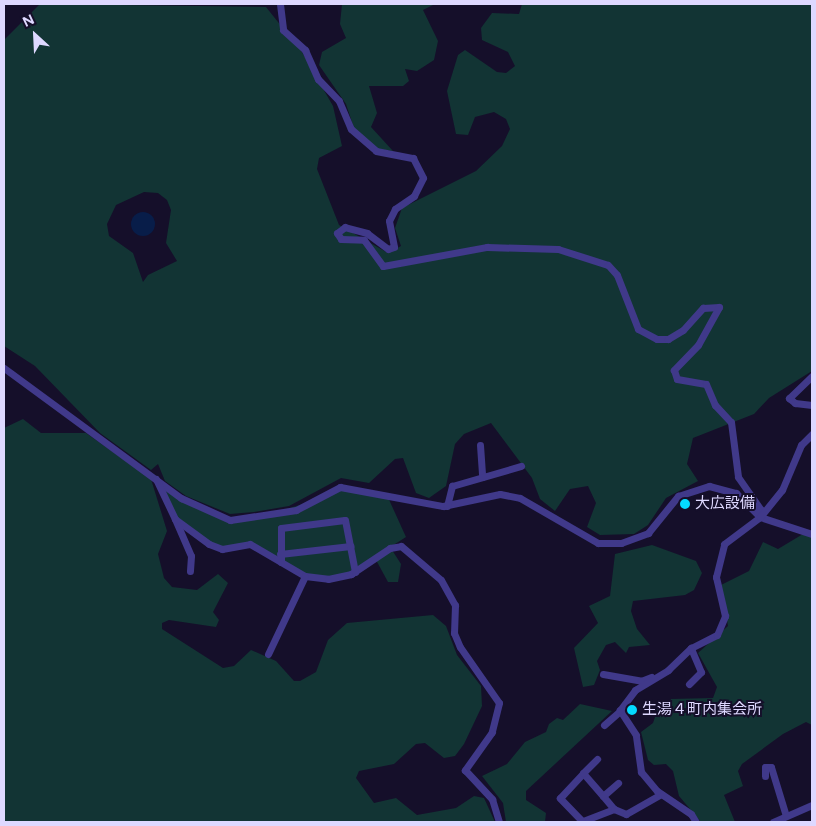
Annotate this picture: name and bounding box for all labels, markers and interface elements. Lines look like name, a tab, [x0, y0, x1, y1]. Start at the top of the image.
north arrow	[10, 10, 60, 60]
text: N	[20, 11, 37, 31]
place label: 大広設備	[695, 495, 755, 513]
marker: 大広設備	[679, 498, 691, 510]
place label: 生湯４町内集会所	[642, 701, 762, 719]
marker: 生湯４町内集会所	[626, 704, 638, 716]

